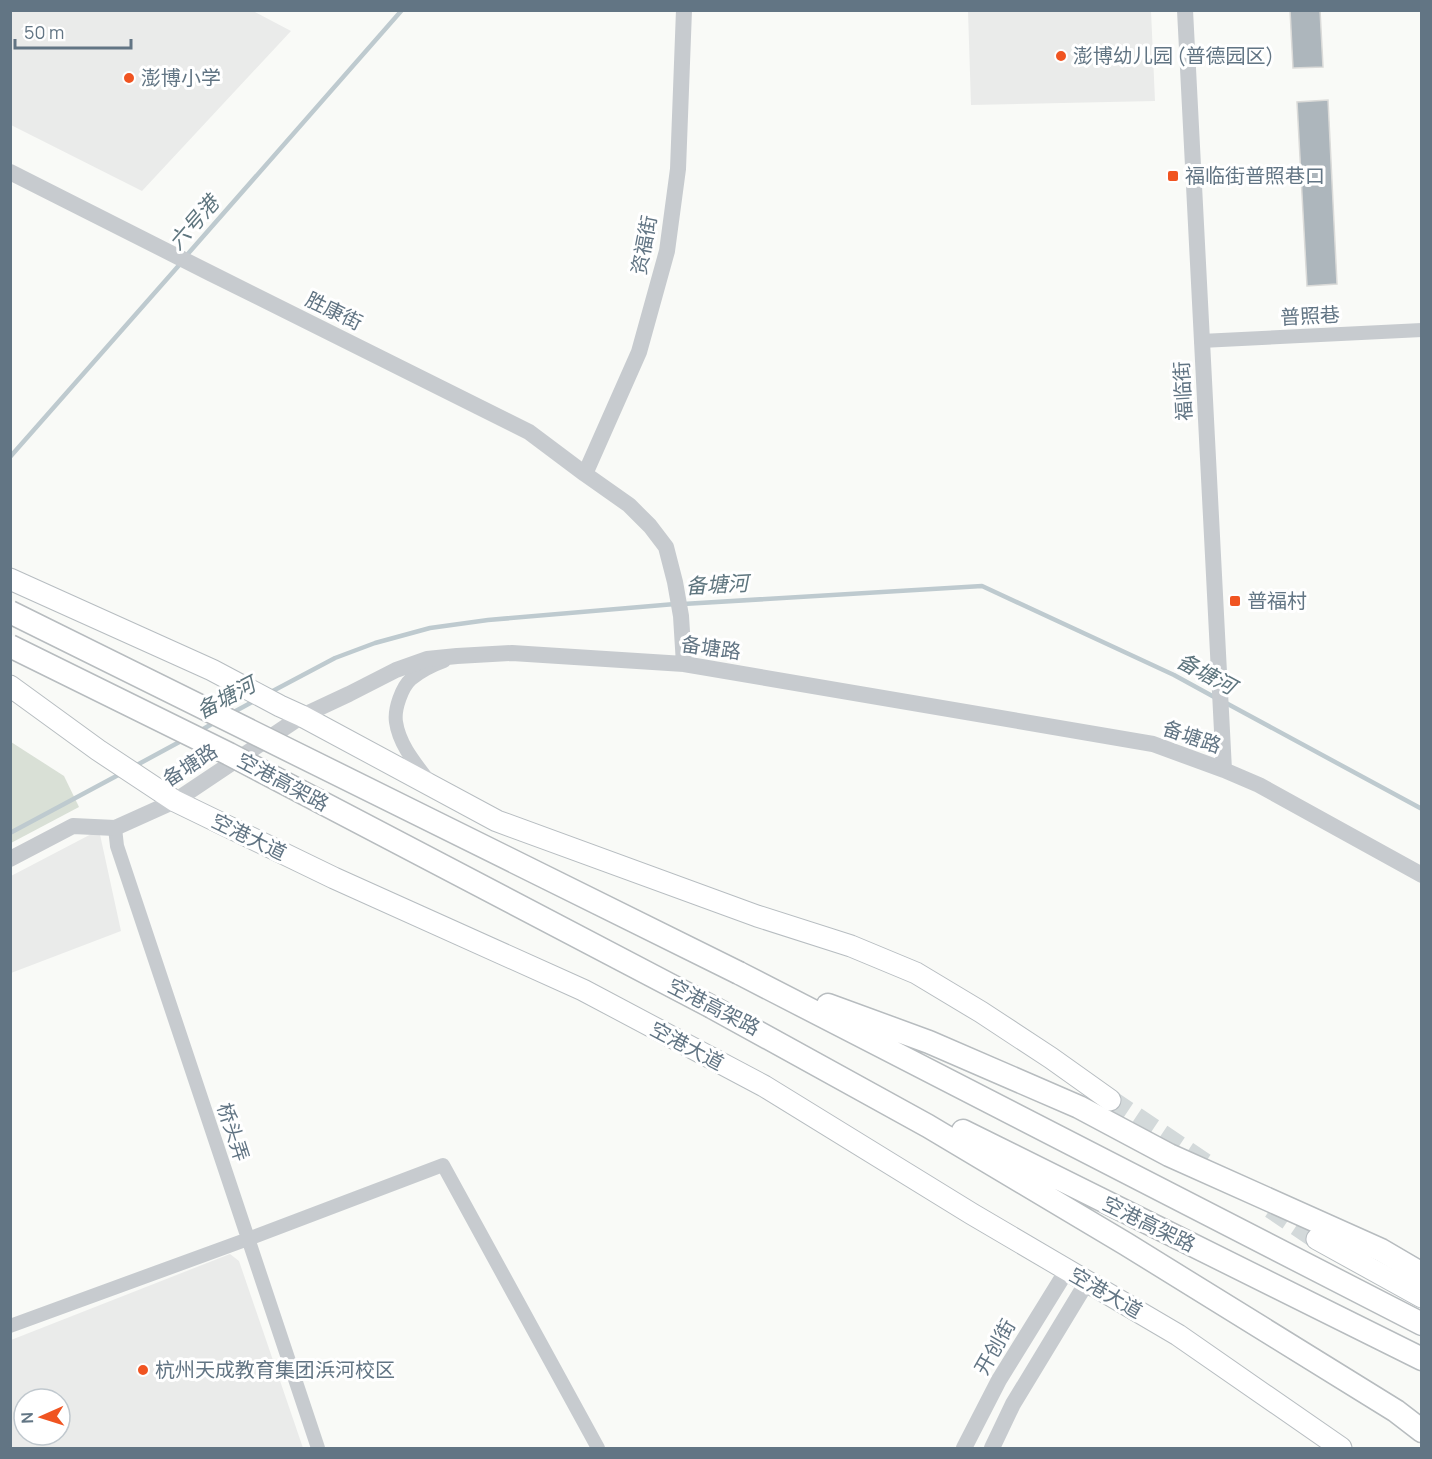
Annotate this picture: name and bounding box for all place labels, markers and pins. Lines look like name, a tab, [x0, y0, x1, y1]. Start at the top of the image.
place label: 澎博幼儿园 (普德园区)	[1073, 42, 1274, 69]
marker: 澎博幼儿园 (普德园区)	[1054, 49, 1068, 63]
place label: 澎博小学	[141, 64, 221, 91]
marker: 澎博小学	[122, 71, 136, 85]
place label: 福临街普照巷口	[1185, 162, 1325, 189]
marker: 福临街普照巷口	[1166, 169, 1180, 183]
place label: 普福村	[1247, 587, 1307, 614]
marker: 普福村	[1228, 594, 1242, 608]
place label: 杭州天成教育集团浜河校区	[155, 1356, 395, 1383]
marker: 杭州天成教育集团浜河校区	[136, 1363, 150, 1377]

